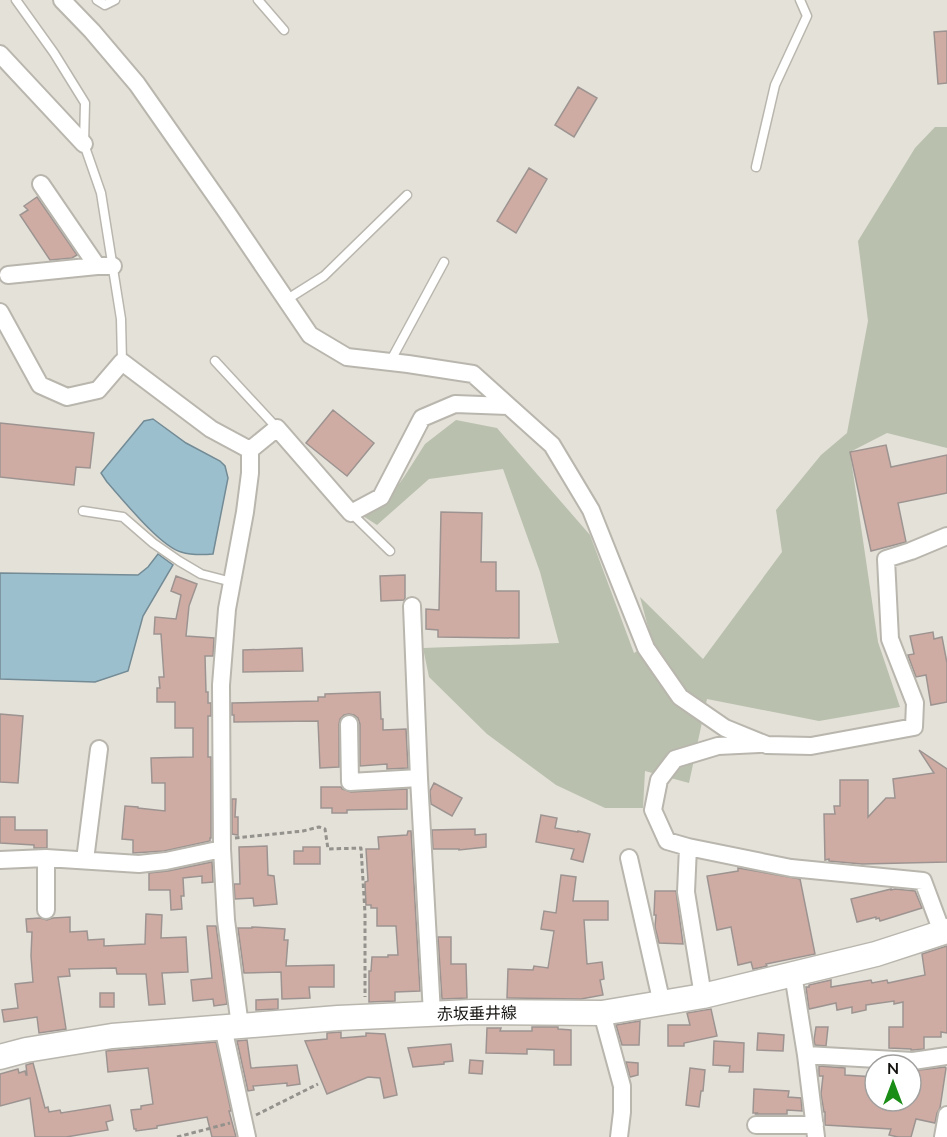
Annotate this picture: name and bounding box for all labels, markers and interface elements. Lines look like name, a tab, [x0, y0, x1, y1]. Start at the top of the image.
street label: 赤坂垂井線	[437, 1002, 517, 1024]
north arrow	[863, 1053, 923, 1113]
text: N	[887, 1058, 899, 1078]

